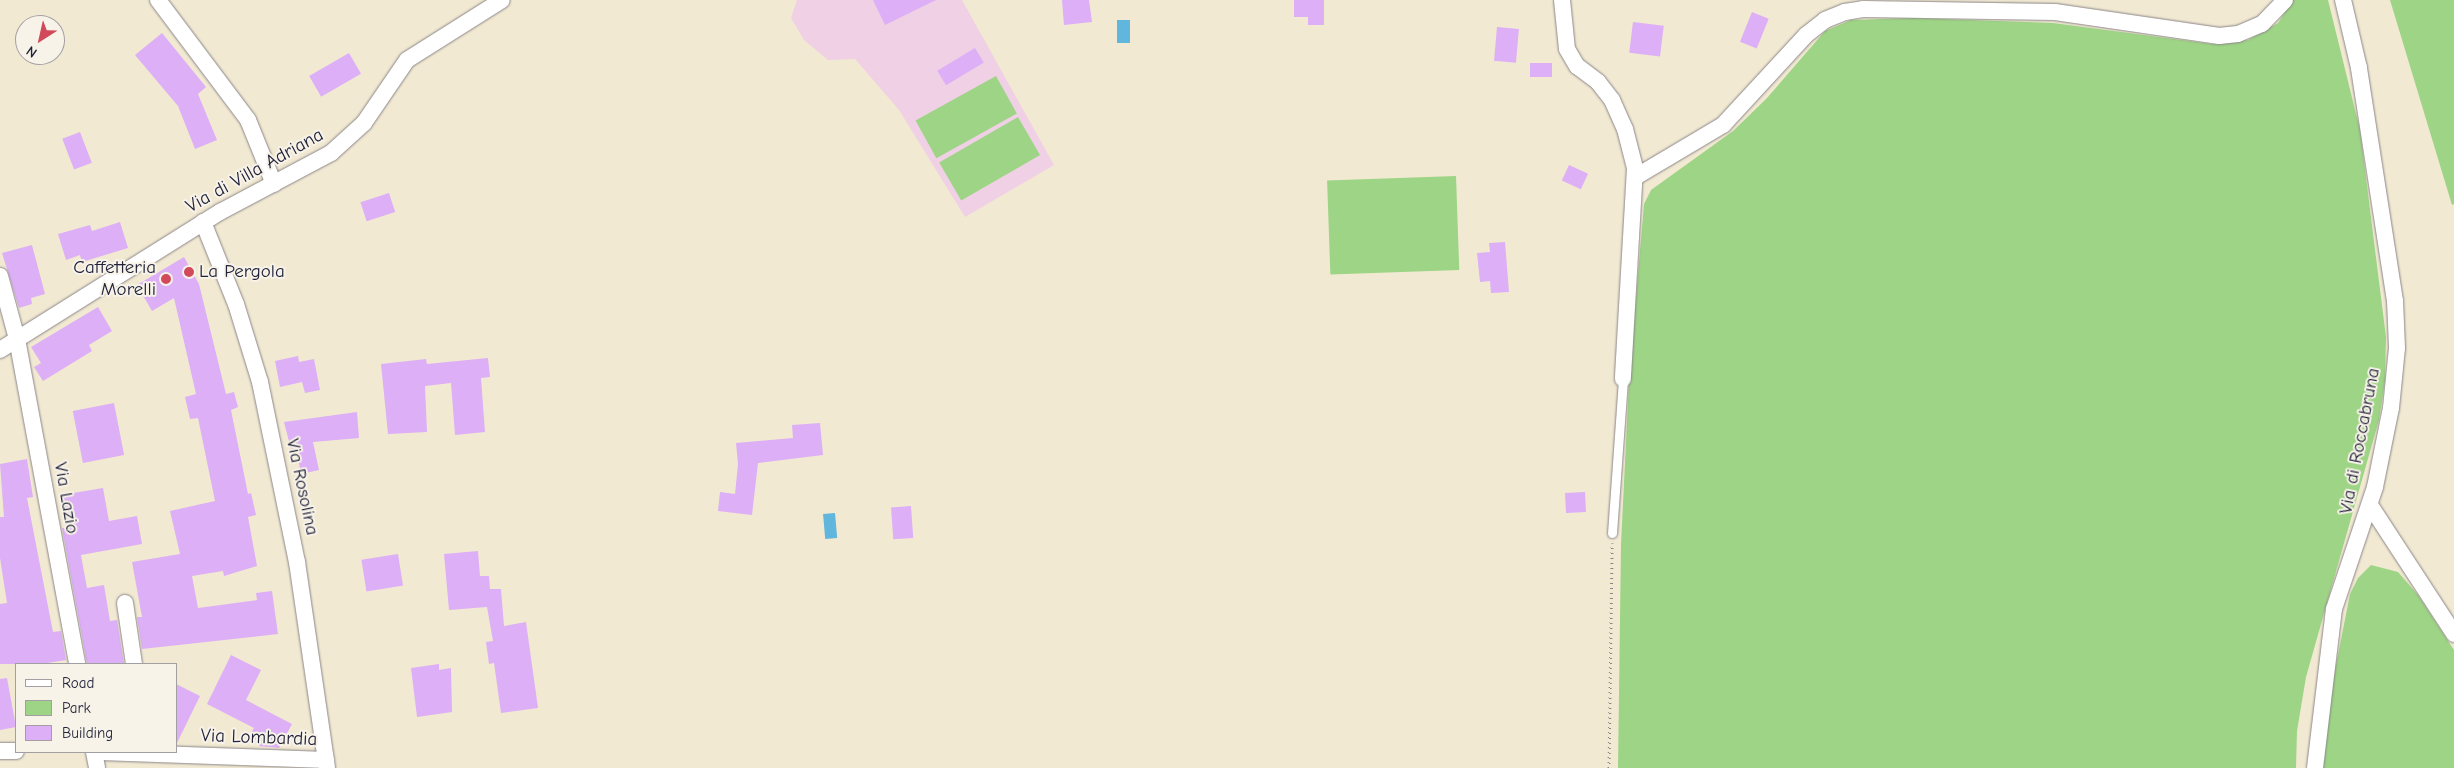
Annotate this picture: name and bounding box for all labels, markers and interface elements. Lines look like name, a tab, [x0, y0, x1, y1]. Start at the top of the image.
north arrow	[15, 15, 65, 65]
text: N	[23, 42, 40, 61]
street label: Via di Villa Adriana	[182, 124, 328, 218]
place label: Caffetteria Morelli	[73, 257, 156, 301]
place label: La Pergola	[199, 261, 285, 283]
marker: La Pergola	[183, 266, 195, 278]
marker: Caffetteria Morelli	[160, 273, 172, 285]
street label: Via di Roccabruna	[2335, 366, 2385, 516]
street label: Via Rosolina	[281, 437, 323, 537]
street label: Via Lazio	[49, 460, 83, 536]
legend	[15, 663, 178, 753]
text: Road	[62, 674, 94, 692]
text: Park	[62, 699, 91, 717]
text: Building	[62, 724, 113, 742]
street label: Via Lombardia	[200, 725, 318, 751]

